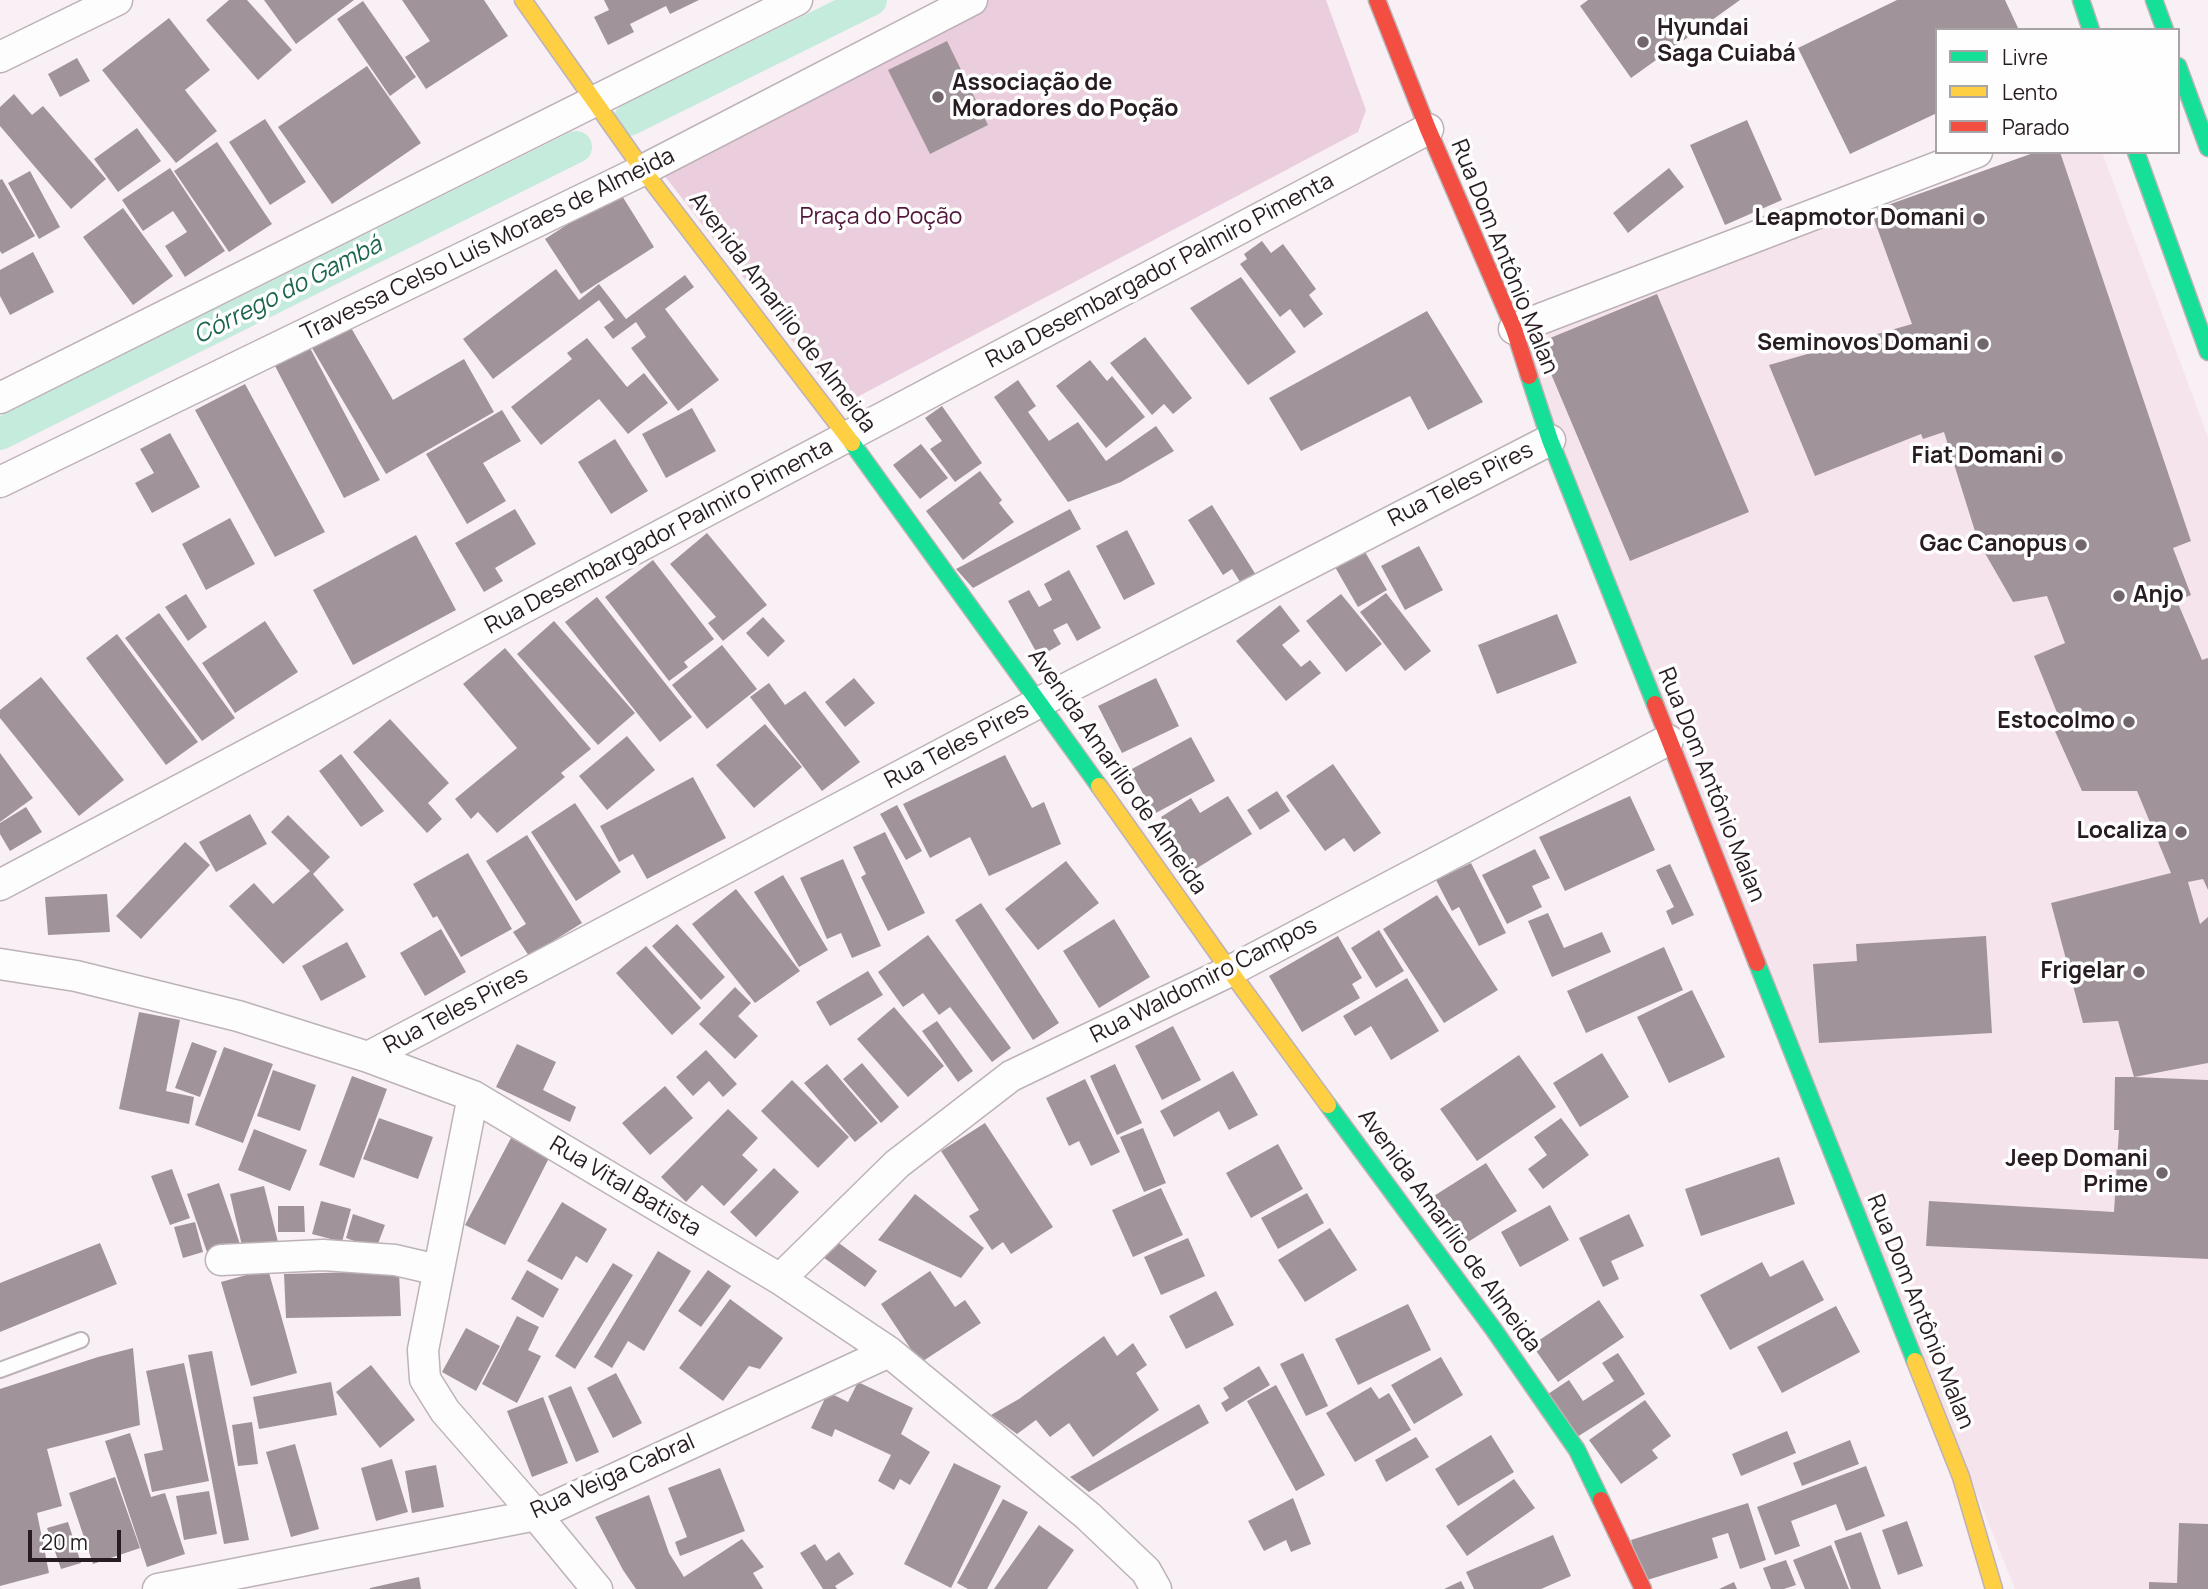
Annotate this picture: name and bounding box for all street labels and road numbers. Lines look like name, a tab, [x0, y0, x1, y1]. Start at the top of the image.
street label: Rua Dom Antônio Malan	[1444, 136, 1564, 378]
street label: Travessa Celso Luís Moraes de Almeida	[297, 142, 679, 348]
street label: Rua Desembargador Palmiro Pimenta	[981, 167, 1339, 375]
street label: Avenida Amarílio de Almeida	[683, 187, 881, 439]
street label: Rua Desembargador Palmiro Pimenta	[480, 433, 838, 641]
street label: Rua Teles Pires	[1384, 437, 1538, 533]
street label: Avenida Amarílio de Almeida	[1021, 644, 1213, 900]
street label: Rua Dom Antônio Malan	[1651, 664, 1771, 906]
street label: Rua Teles Pires	[880, 696, 1034, 796]
street label: Rua Waldomiro Campos	[1086, 912, 1322, 1050]
street label: Rua Teles Pires	[379, 961, 533, 1061]
street label: Avenida Amarílio de Almeida	[1352, 1104, 1546, 1358]
street label: Rua Vital Batista	[544, 1131, 706, 1243]
street label: Rua Dom Antônio Malan	[1860, 1191, 1980, 1433]
street label: Rua Veiga Cabral	[527, 1428, 699, 1526]

